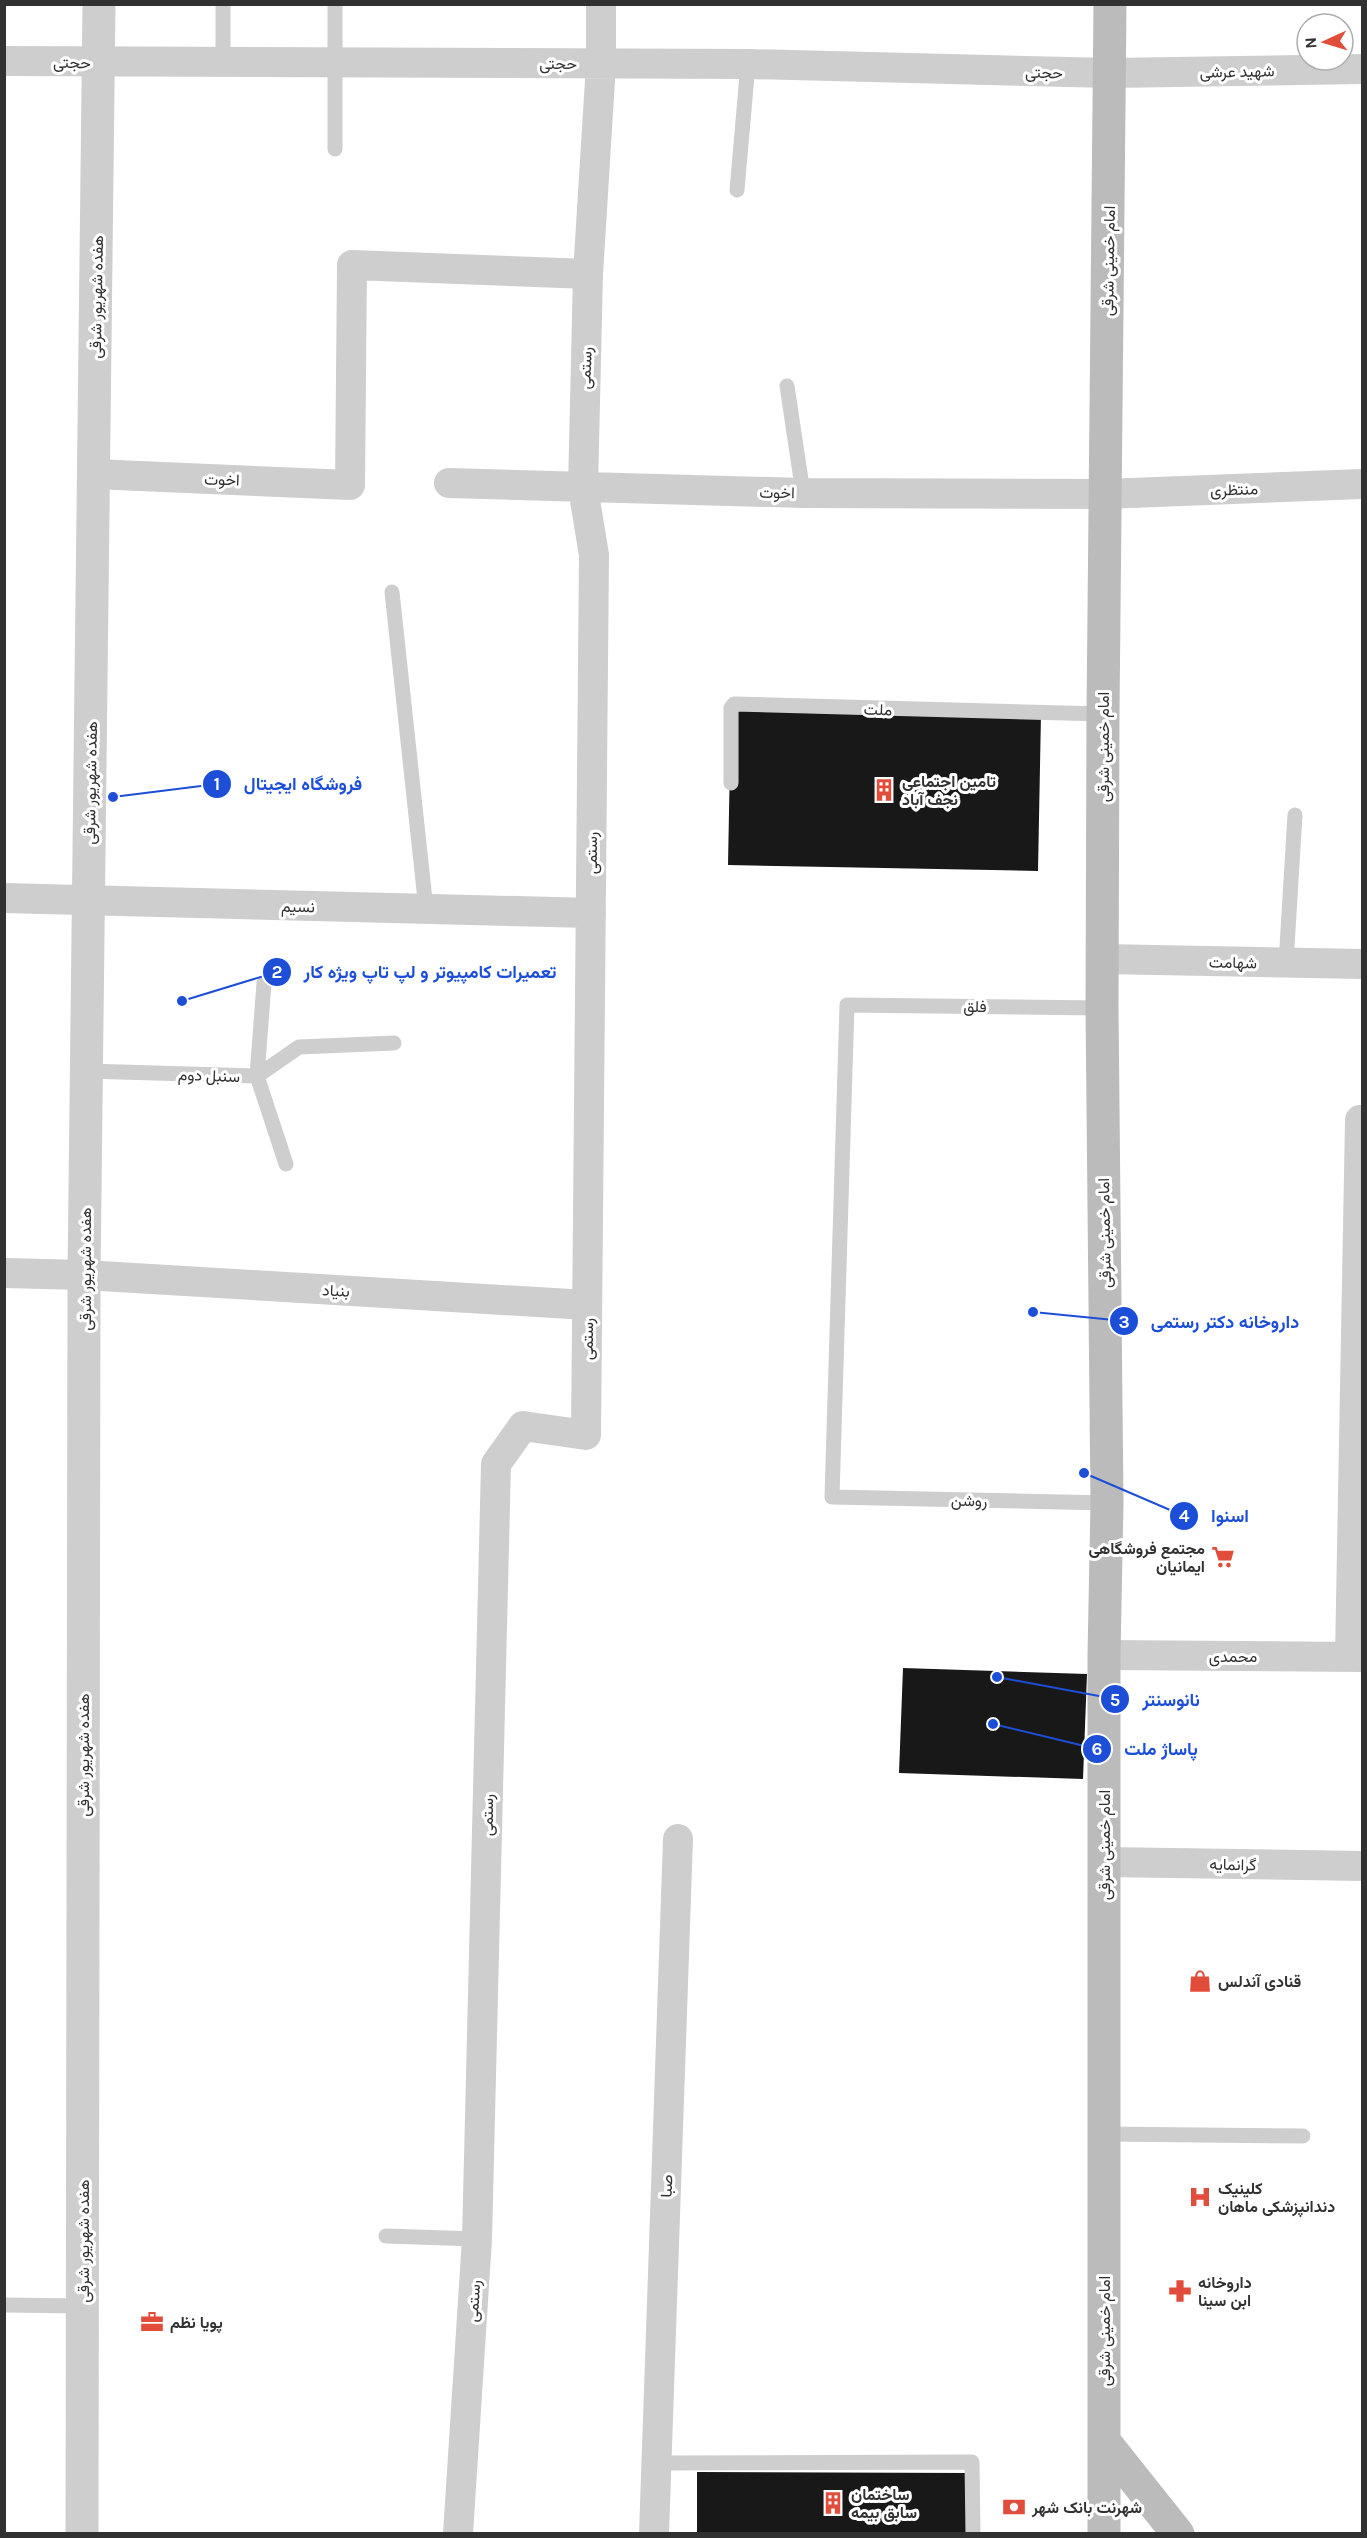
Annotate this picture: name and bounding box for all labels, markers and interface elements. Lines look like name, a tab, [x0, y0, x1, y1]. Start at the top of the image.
north arrow	[1295, 12, 1355, 72]
text: N	[1301, 37, 1320, 49]
street label: حجتی	[53, 53, 91, 73]
street label: حجتی	[539, 54, 577, 74]
street label: شهید عرشی	[1199, 61, 1275, 83]
street label: حجتی	[1025, 63, 1063, 83]
street label: امام خمینی شرقی	[1098, 206, 1120, 316]
street label: هفده شهریور شرقی	[86, 235, 108, 359]
street label: رستمی	[575, 347, 597, 390]
street label: اخوت	[204, 469, 240, 491]
street label: منتظری	[1210, 479, 1258, 501]
street label: اخوت	[759, 483, 795, 503]
street label: امام خمینی شرقی	[1094, 692, 1114, 802]
street label: ملت	[863, 700, 893, 719]
street label: هفده شهریور شرقی	[80, 721, 102, 845]
callout: فروشگاه ایجیتال	[202, 766, 374, 802]
place label: تامین اجتماعی نجف آباد	[902, 772, 996, 809]
text: 1	[214, 773, 220, 795]
text: فروشگاه ایجیتال	[244, 773, 362, 795]
building icon: تامین اجتماعی نجف آباد	[871, 777, 897, 803]
street label: رستمی	[582, 832, 602, 874]
street label: نسیم	[281, 897, 315, 917]
street label: شهامت	[1209, 953, 1257, 973]
callout: تعمیرات کامپیوتر و لپ تاپ ویژه کار	[262, 954, 568, 990]
text: 2	[272, 961, 282, 983]
text: تعمیرات کامپیوتر و لپ تاپ ویژه کار	[303, 961, 557, 984]
street label: فلق	[963, 997, 987, 1017]
street label: سنبل دوم	[177, 1065, 240, 1087]
street label: امام خمینی شرقی	[1094, 1178, 1116, 1288]
street label: هفده شهریور شرقی	[76, 1207, 96, 1331]
street label: بنیاد	[322, 1280, 350, 1301]
callout: داروخانه دکتر رستمی	[1109, 1303, 1311, 1339]
text: 3	[1118, 1311, 1130, 1333]
text: داروخانه دکتر رستمی	[1151, 1311, 1299, 1333]
street label: رستمی	[578, 1318, 598, 1360]
street label: روشن	[951, 1491, 987, 1511]
callout: اسنوا	[1169, 1498, 1261, 1534]
text: 4	[1179, 1505, 1190, 1527]
text: اسنوا	[1211, 1505, 1249, 1527]
place label: مجتمع فروشگاهی ایمانیان	[1088, 1539, 1205, 1576]
supermarket icon: مجتمع فروشگاهی ایمانیان	[1210, 1544, 1236, 1570]
street label: محمدی	[1209, 1647, 1257, 1667]
callout: نانوسنتر	[1100, 1681, 1211, 1717]
text: 5	[1110, 1689, 1120, 1711]
text: نانوسنتر	[1141, 1689, 1200, 1711]
street label: هفده شهریور شرقی	[74, 1693, 94, 1817]
callout: پاساژ ملت	[1082, 1731, 1210, 1767]
text: 6	[1092, 1738, 1103, 1760]
text: پاساژ ملت	[1124, 1738, 1198, 1761]
street label: امام خمینی شرقی	[1095, 1790, 1115, 1900]
street label: رستمی	[478, 1794, 498, 1836]
street label: گرانمایه	[1209, 1855, 1257, 1875]
shop icon: قنادی آندلس	[1187, 1968, 1213, 1994]
place label: قنادی آندلس	[1218, 1972, 1301, 1991]
street label: صبا	[657, 2174, 676, 2198]
street label: هفده شهریور شرقی	[74, 2179, 94, 2303]
place label: کلینیک دندانپزشکی ماهان	[1218, 2179, 1335, 2218]
hospital icon: کلینیک دندانپزشکی ماهان	[1187, 2184, 1213, 2210]
place label: داروخانه ابن سینا	[1198, 2273, 1252, 2310]
street label: امام خمینی شرقی	[1095, 2276, 1115, 2386]
pharmacy icon: داروخانه ابن سینا	[1167, 2278, 1193, 2304]
street label: رستمی	[463, 2279, 485, 2323]
office icon: پویا نظم	[139, 2309, 165, 2335]
place label: پویا نظم	[170, 2313, 223, 2334]
place label: ساختمان سابق بیمه	[851, 2485, 917, 2522]
building icon: ساختمان سابق بیمه	[820, 2490, 846, 2516]
bank icon: شهرنت بانک شهر	[1001, 2494, 1027, 2520]
place label: شهرنت بانک شهر	[1031, 2498, 1142, 2518]

